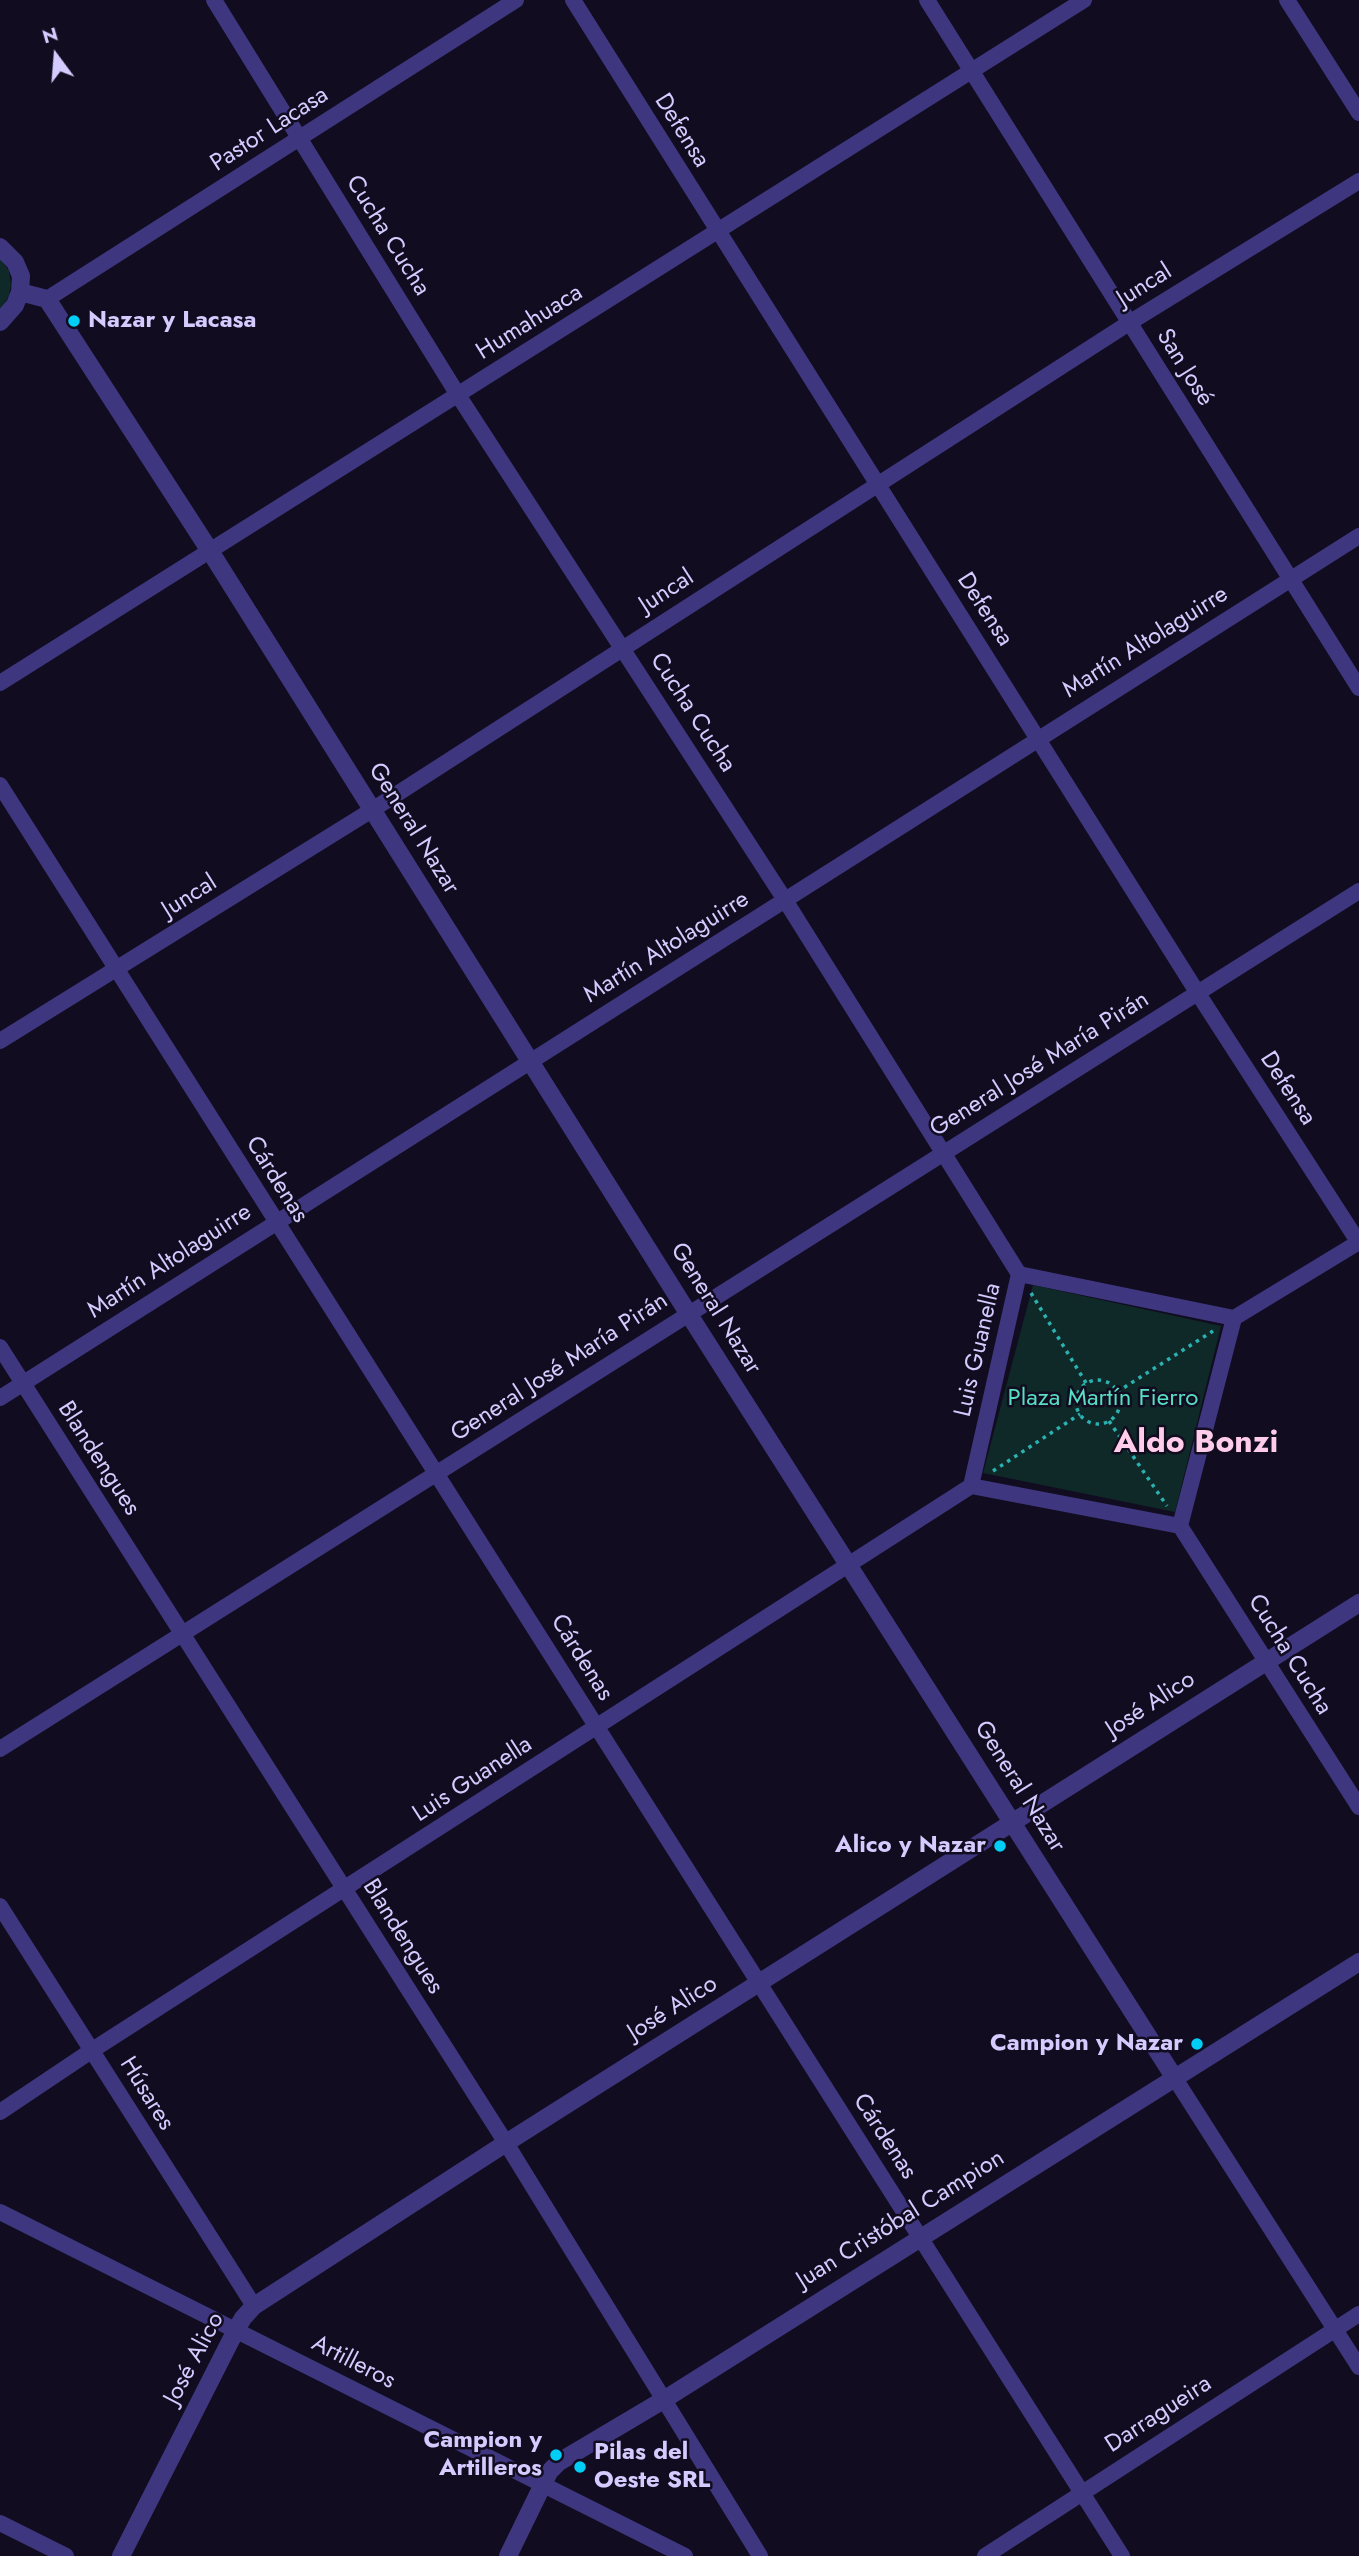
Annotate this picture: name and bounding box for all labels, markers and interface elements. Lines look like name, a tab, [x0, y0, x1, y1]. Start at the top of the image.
text: N	[39, 20, 61, 50]
north arrow	[21, 21, 91, 91]
street label: Pastor Lacasa	[206, 81, 334, 179]
street label: Defensa	[647, 89, 715, 173]
street label: Cucha Cucha	[339, 170, 435, 302]
street label: Juncal	[1112, 258, 1178, 314]
street label: Humahuaca	[472, 279, 588, 367]
place label: Nazar y Lacasa	[88, 307, 257, 335]
marker: Nazar y Lacasa	[66, 313, 82, 329]
street label: San José	[1149, 324, 1219, 412]
street label: Juncal	[634, 564, 700, 620]
street label: Defensa	[950, 568, 1018, 652]
street label: Martín Altolaguirre	[1058, 581, 1234, 705]
street label: Cucha Cucha	[643, 648, 741, 778]
street label: General Nazar	[361, 758, 465, 900]
street label: Juncal	[157, 869, 223, 925]
street label: Martín Altolaguirre	[579, 886, 755, 1010]
street label: General José María Pirán	[925, 986, 1155, 1144]
street label: Defensa	[1253, 1047, 1321, 1131]
street label: Cárdenas	[238, 1132, 314, 1228]
street label: Martín Altolaguirre	[83, 1198, 257, 1326]
street label: General Nazar	[663, 1238, 767, 1380]
street label: Luis Guanella	[950, 1280, 1008, 1420]
street label: General José María Pirán	[446, 1287, 674, 1449]
park label: Plaza Martín Fierro	[1008, 1385, 1198, 1413]
street label: Blandengues	[51, 1397, 145, 1521]
district label: Aldo Bonzi	[1114, 1425, 1278, 1463]
street label: Cucha Cucha	[1241, 1589, 1337, 1721]
street label: Cárdenas	[543, 1610, 619, 1706]
street label: José Alico	[1101, 1666, 1201, 1744]
street label: General Nazar	[967, 1716, 1071, 1858]
street label: Luis Guanella	[408, 1731, 538, 1829]
place label: Alico y Nazar	[835, 1832, 986, 1860]
marker: Alico y Nazar	[992, 1838, 1008, 1854]
street label: Blandengues	[355, 1874, 449, 2000]
street label: José Alico	[623, 1970, 723, 2048]
place label: Campion y Nazar	[990, 2030, 1183, 2058]
marker: Campion y Nazar	[1189, 2036, 1205, 2052]
street label: Húsares	[112, 2052, 180, 2136]
street label: Cárdenas	[846, 2089, 922, 2185]
street label: Juan Cristóbal Campion	[792, 2144, 1010, 2296]
street label: José Alico	[159, 2308, 231, 2410]
street label: Artilleros	[306, 2330, 400, 2396]
street label: Darragueira	[1101, 2370, 1217, 2460]
place label: Campion y Artilleros	[423, 2427, 542, 2483]
place label: Pilas del Oeste SRL	[594, 2439, 710, 2495]
marker: Campion y Artilleros	[548, 2447, 564, 2463]
marker: Pilas del Oeste SRL	[572, 2459, 588, 2475]

